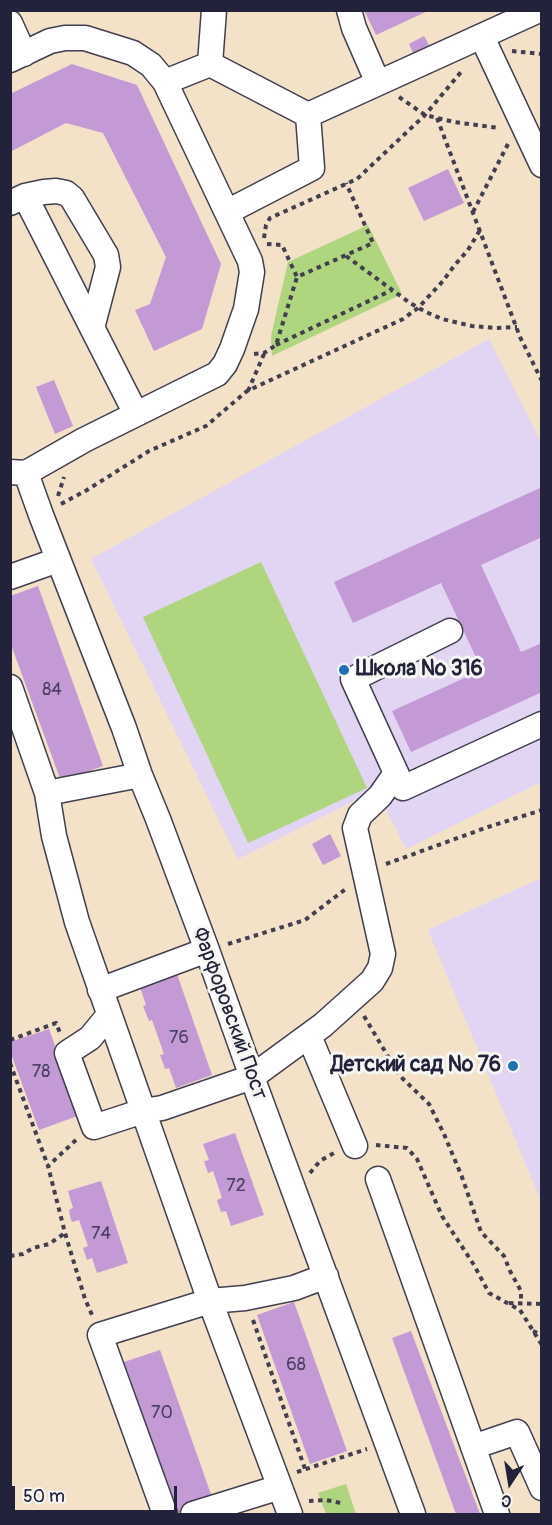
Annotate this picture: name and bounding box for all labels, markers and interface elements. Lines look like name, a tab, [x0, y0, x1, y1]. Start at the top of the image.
place label: Школа № 316	[356, 657, 483, 683]
marker: Школа № 316	[337, 663, 351, 677]
house number: 84	[42, 679, 62, 701]
street label: Фарфоровский Пост	[186, 924, 272, 1104]
house number: 76	[169, 1027, 189, 1049]
place label: Детский сад № 76	[331, 1053, 501, 1079]
marker: Детский сад № 76	[506, 1059, 520, 1073]
house number: 78	[32, 1061, 50, 1083]
house number: 72	[226, 1175, 246, 1197]
house number: 74	[91, 1223, 111, 1245]
house number: 68	[286, 1354, 306, 1376]
house number: 70	[151, 1402, 173, 1424]
north arrow	[480, 1453, 540, 1513]
scale bar	[15, 1474, 180, 1512]
text: 50 m	[23, 1485, 65, 1508]
text: С	[499, 1490, 513, 1511]

